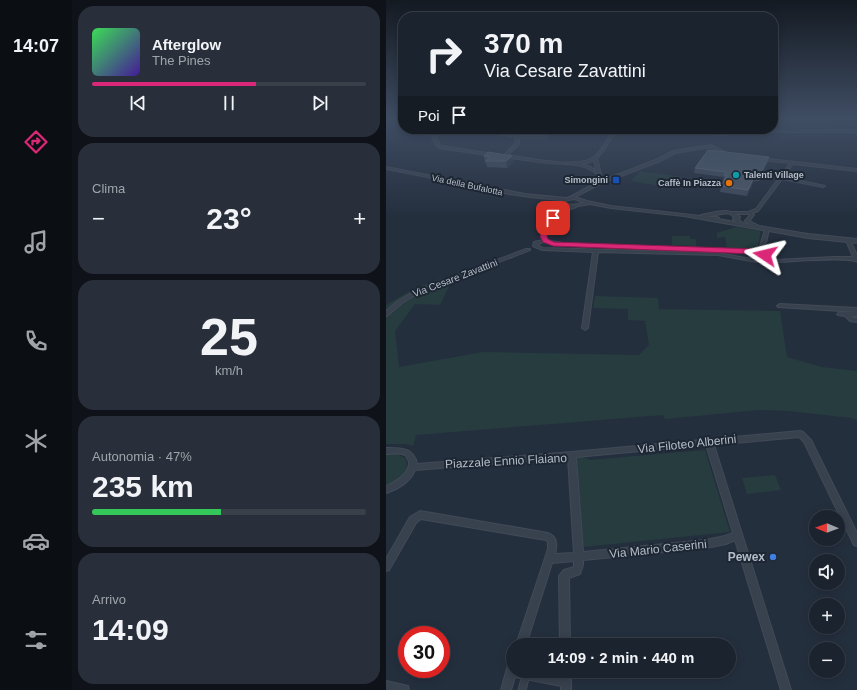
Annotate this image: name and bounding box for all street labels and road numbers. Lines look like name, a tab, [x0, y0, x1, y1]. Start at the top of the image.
street label: Via della Bufalotta	[431, 173, 503, 197]
street label: Via Cesare Zavattini	[411, 257, 499, 299]
street label: Via Filoteo Alberini	[637, 432, 737, 456]
street label: Piazzale Ennio Flaiano	[445, 451, 568, 471]
street label: Via Mario Caserini	[609, 537, 707, 561]

